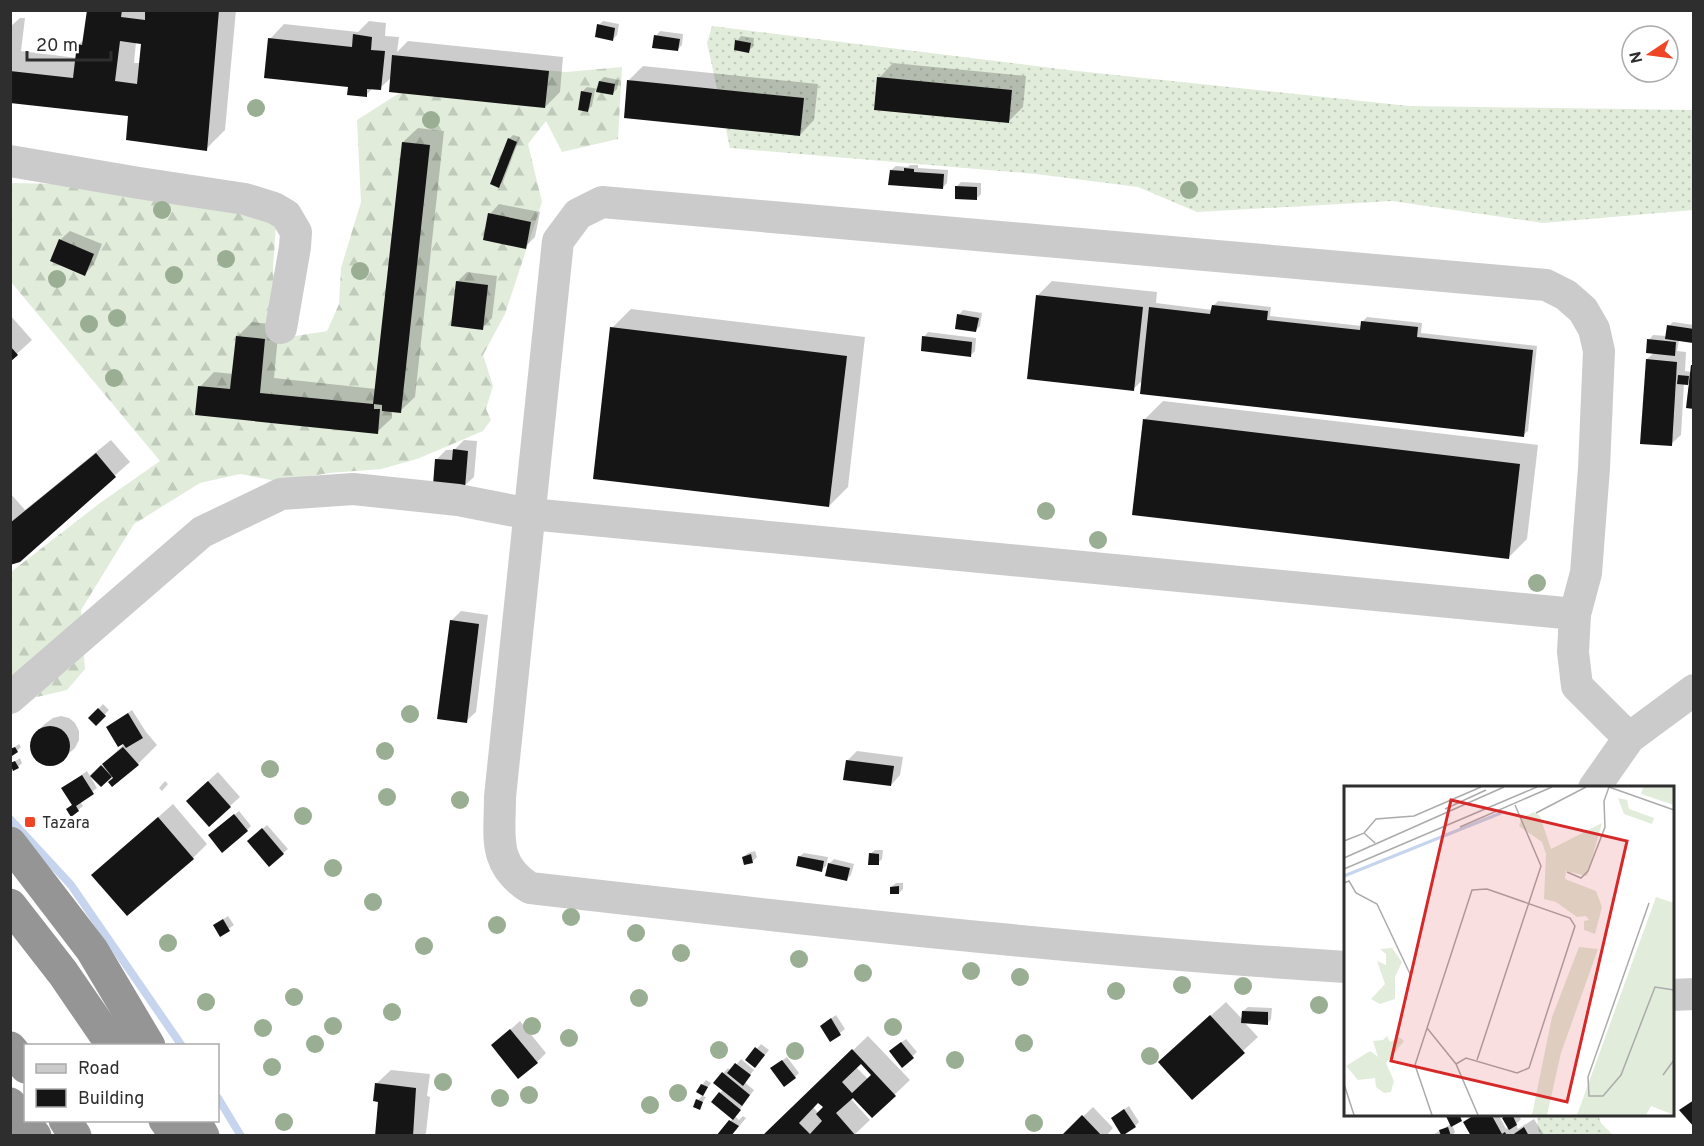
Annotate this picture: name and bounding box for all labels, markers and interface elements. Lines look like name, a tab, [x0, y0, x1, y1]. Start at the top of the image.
scale bar	[27, 24, 111, 62]
north arrow	[1620, 24, 1680, 84]
text: 20 m	[36, 35, 78, 58]
text: N	[1626, 49, 1648, 65]
inset map	[1344, 786, 1674, 1116]
place label: Tazara	[42, 814, 90, 834]
marker: Tazara	[23, 815, 37, 829]
legend	[24, 1044, 219, 1122]
text: Road	[78, 1058, 120, 1081]
text: Building	[78, 1088, 144, 1111]

